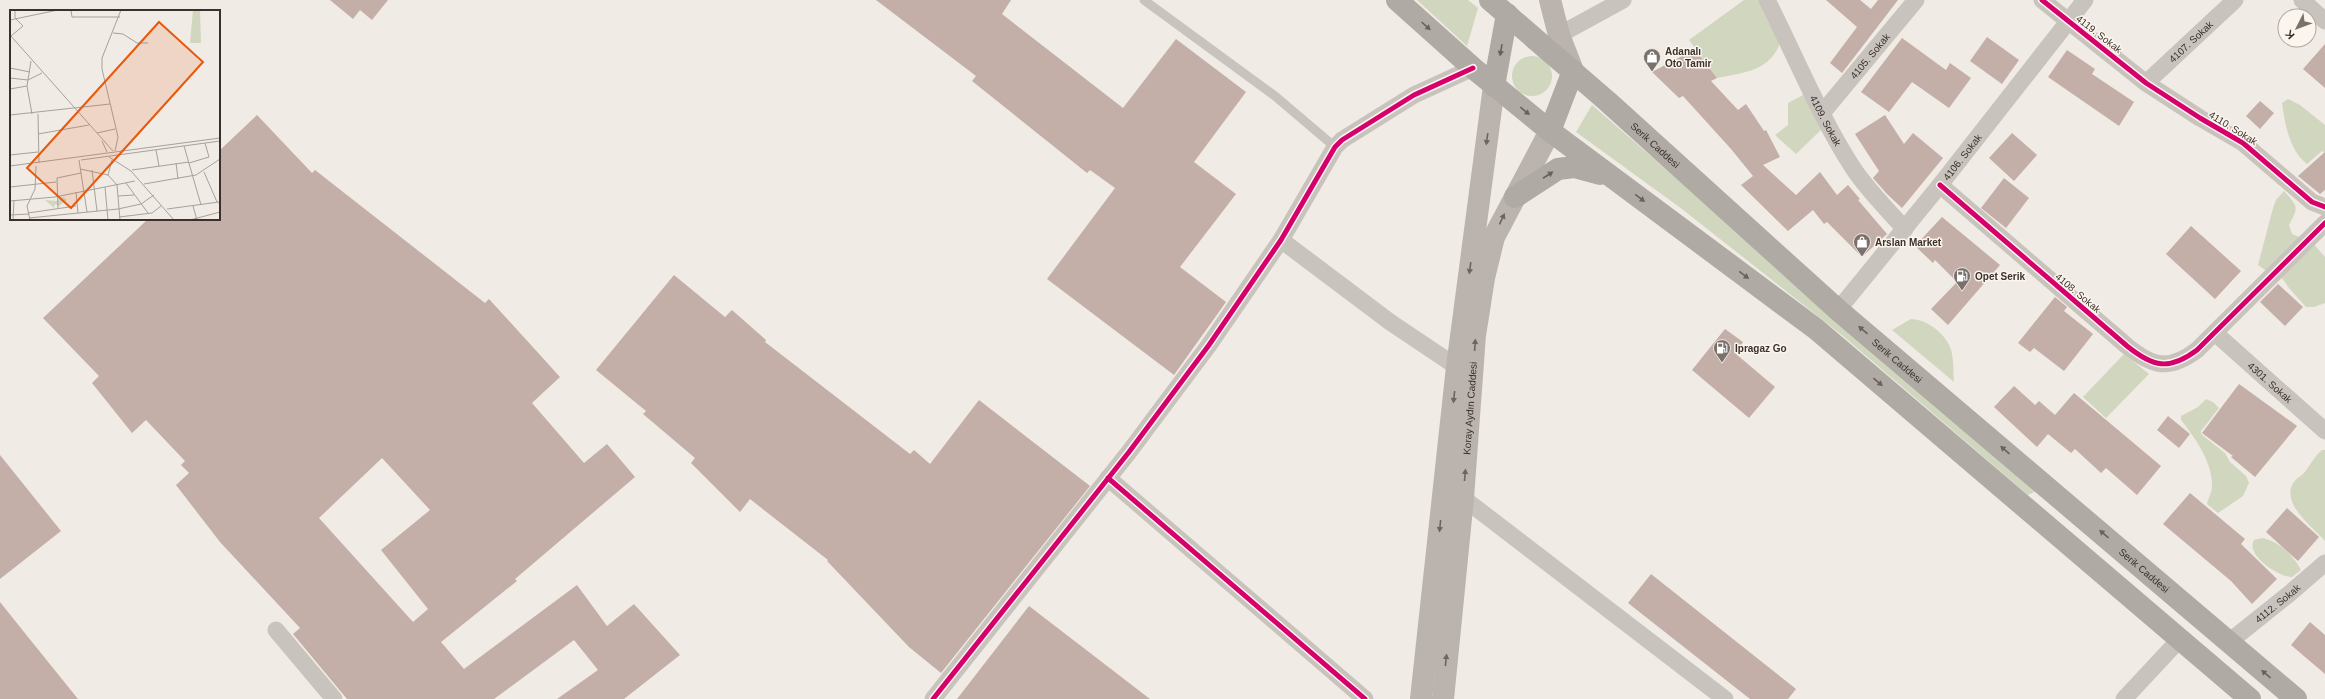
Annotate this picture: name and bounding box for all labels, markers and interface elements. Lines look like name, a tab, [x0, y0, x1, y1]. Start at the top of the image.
north arrow	[2277, 8, 2317, 48]
inset map	[10, 10, 220, 220]
street label: 4119. Sokak	[2074, 13, 2125, 56]
street label: 4107. Sokak	[2167, 18, 2215, 64]
one-way arrow	[1420, 22, 1431, 31]
text: K	[2282, 28, 2297, 42]
street label: 4105. Sokak	[1848, 30, 1892, 81]
one-way arrow	[1497, 44, 1503, 56]
place label: Adanalı Oto Tamir	[1665, 46, 1712, 69]
shop icon: Adanalı Oto Tamir	[1642, 47, 1662, 72]
street label: 4109. Sokak	[1808, 93, 1844, 149]
one-way arrow	[1519, 107, 1530, 115]
street label: 4110. Sokak	[2207, 109, 2260, 148]
street label: Serik Caddesi	[1629, 120, 1682, 170]
street label: 4106. Sokak	[1941, 131, 1984, 182]
one-way arrow	[1484, 133, 1491, 145]
one-way arrow	[1542, 171, 1553, 179]
one-way arrow	[1634, 194, 1645, 202]
one-way arrow	[1499, 214, 1505, 225]
shop icon: Arslan Market	[1852, 232, 1872, 257]
place label: Arslan Market	[1875, 237, 1942, 248]
one-way arrow	[1467, 262, 1473, 274]
fuel station icon: Opet Serik	[1952, 266, 1972, 291]
one-way arrow	[1739, 271, 1749, 279]
place label: Opet Serik	[1975, 271, 2025, 282]
street label: 4108. Sokak	[2053, 271, 2104, 316]
one-way arrow	[1857, 326, 1868, 334]
street label: Serik Caddesi	[1870, 336, 1925, 385]
fuel station icon: Ipragaz Go	[1712, 338, 1732, 363]
one-way arrow	[1471, 339, 1478, 351]
place label: Ipragaz Go	[1735, 343, 1787, 354]
street label: 4301. Sokak	[2246, 360, 2295, 405]
street label: Koray Aydın Caddesi	[1461, 361, 1479, 455]
one-way arrow	[1873, 378, 1884, 387]
one-way arrow	[1451, 391, 1457, 403]
one-way arrow	[2000, 445, 2010, 454]
one-way arrow	[1461, 469, 1468, 481]
one-way arrow	[1437, 520, 1443, 532]
one-way arrow	[2098, 530, 2109, 539]
street label: Serik Caddesi	[2117, 546, 2172, 595]
street label: 4112. Sokak	[2253, 581, 2303, 625]
one-way arrow	[1443, 654, 1450, 666]
one-way arrow	[2261, 669, 2271, 678]

